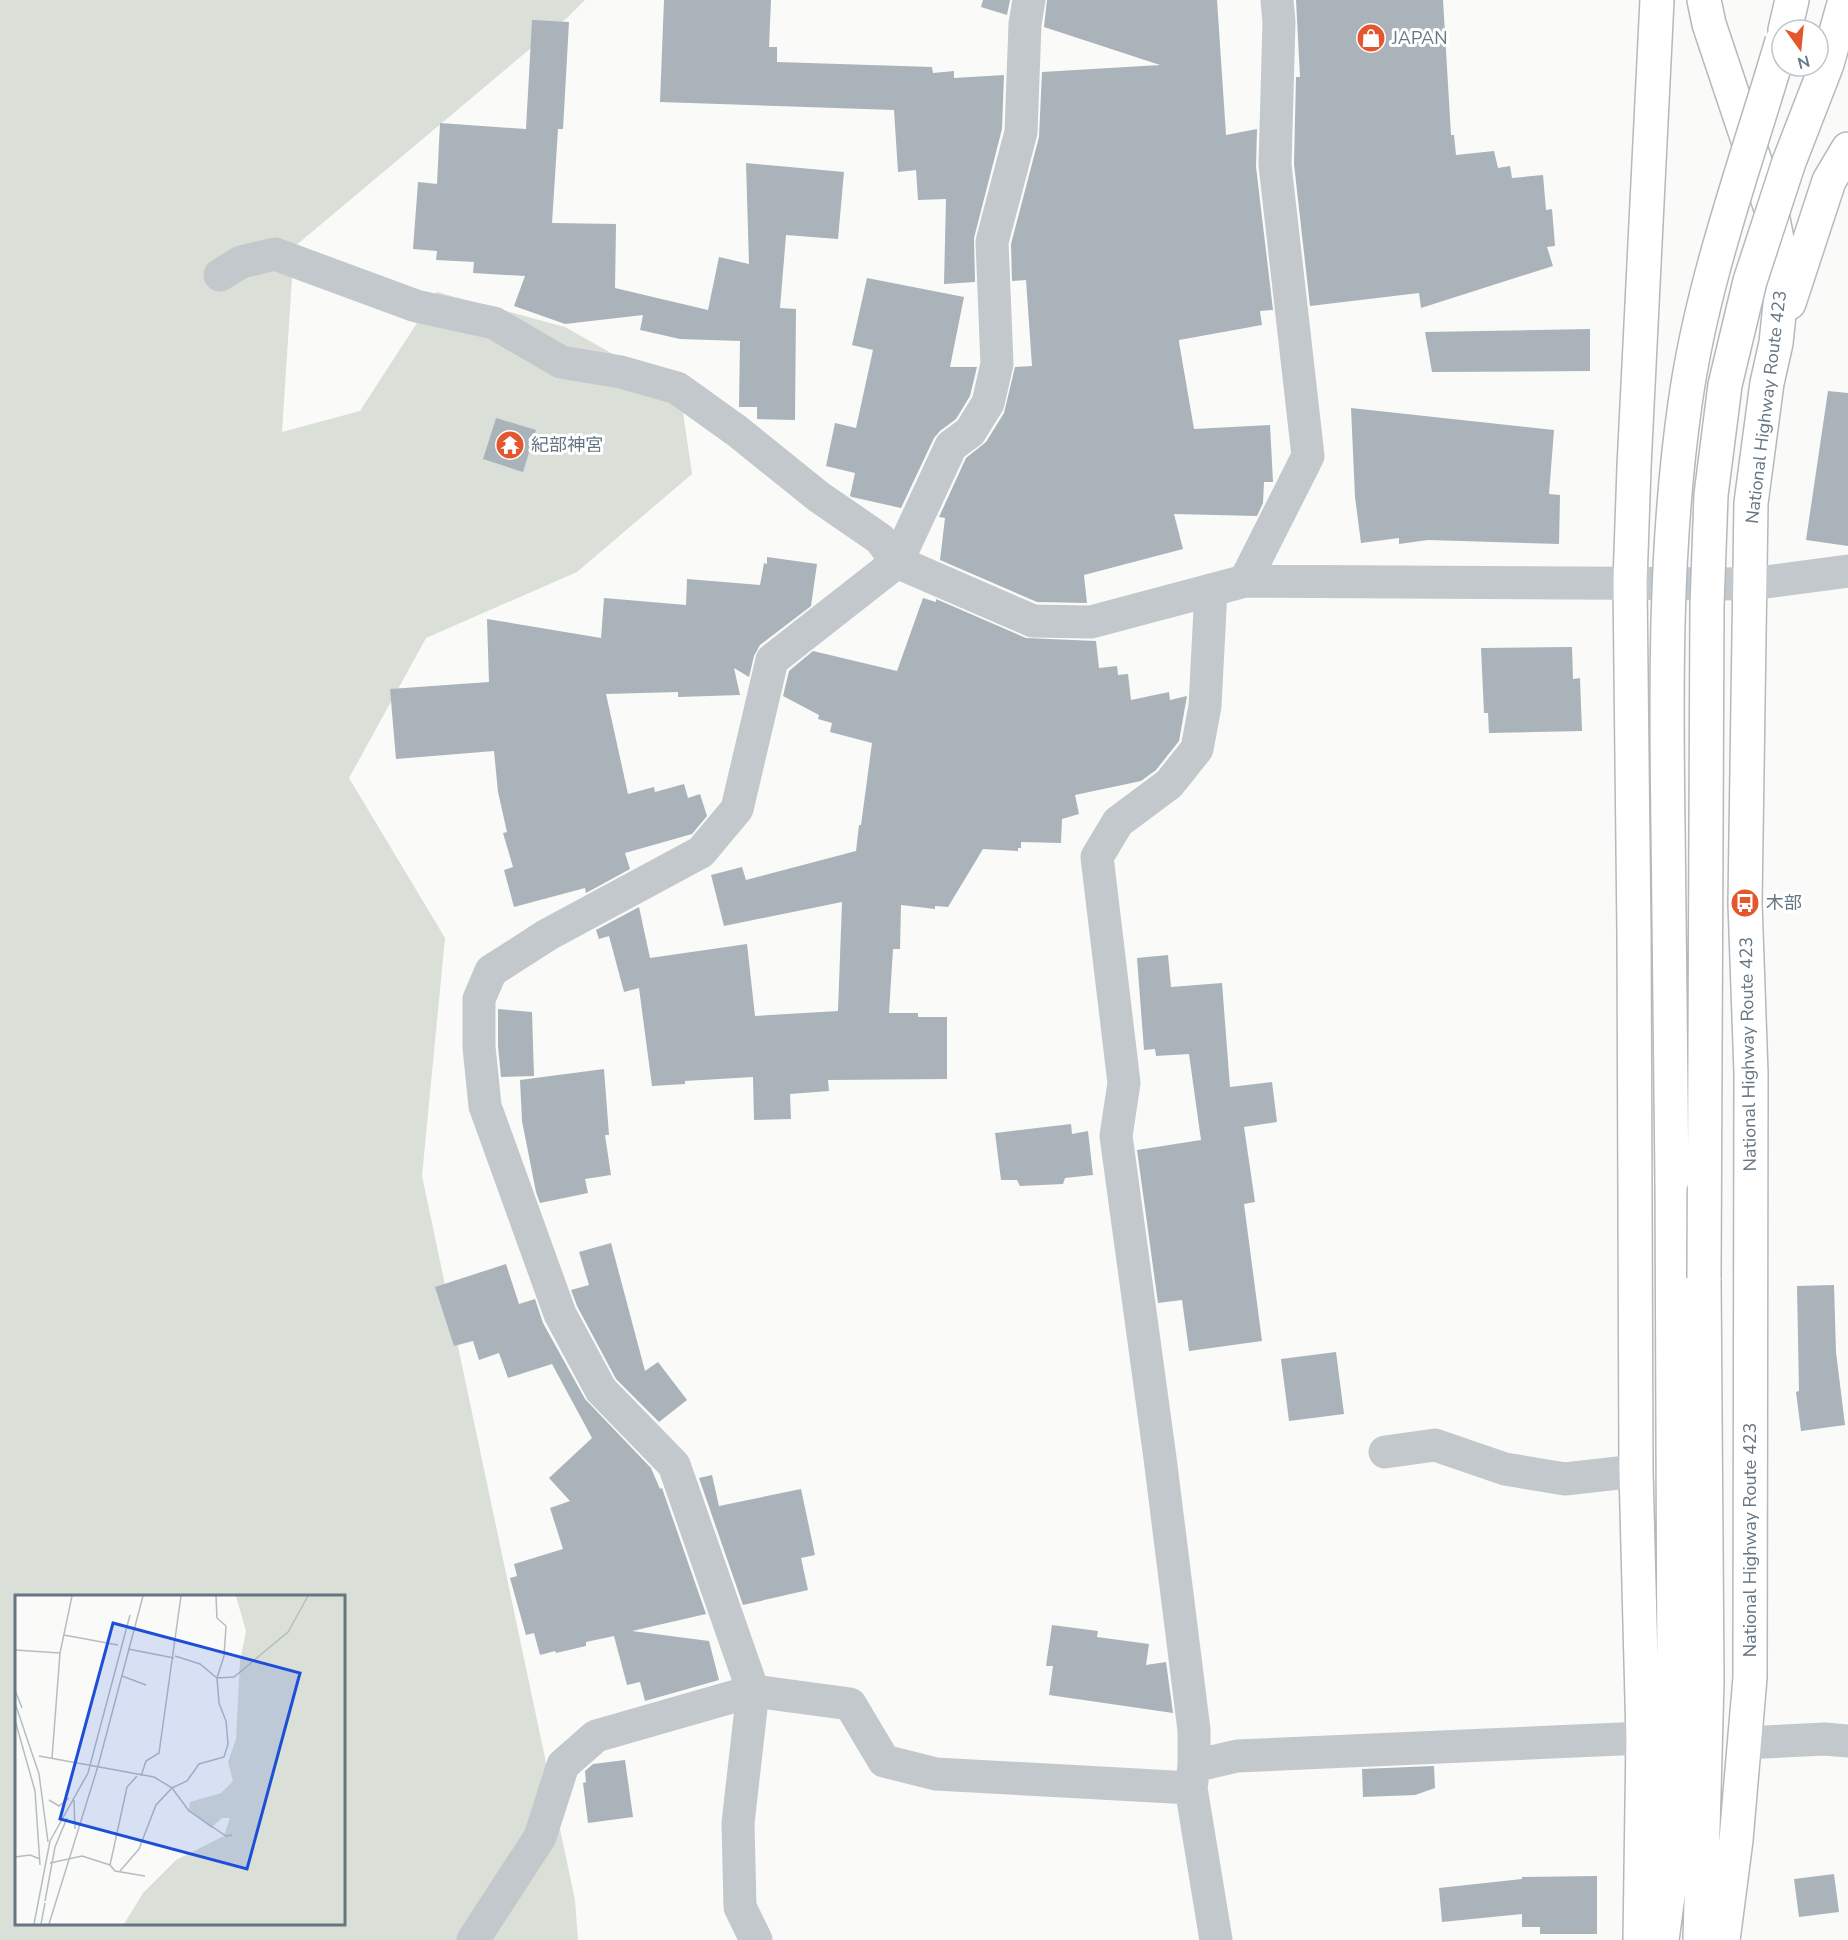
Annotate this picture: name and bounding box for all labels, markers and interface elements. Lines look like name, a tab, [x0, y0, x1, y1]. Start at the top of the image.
north arrow	[1770, 18, 1830, 78]
shop icon: JAPAN	[1355, 22, 1387, 54]
place label: JAPAN	[1391, 26, 1448, 50]
text: N	[1795, 49, 1812, 74]
street label: National Highway Route 423	[1740, 289, 1792, 525]
temple icon: 紀部神宮	[494, 429, 526, 461]
place label: 紀部神宮	[531, 433, 603, 457]
bus stop icon: 木部	[1729, 887, 1761, 919]
place label: 木部	[1766, 891, 1802, 915]
street label: National Highway Route 423	[1734, 936, 1762, 1172]
street label: National Highway Route 423	[1738, 1423, 1762, 1657]
inset map	[15, 1595, 345, 1925]

